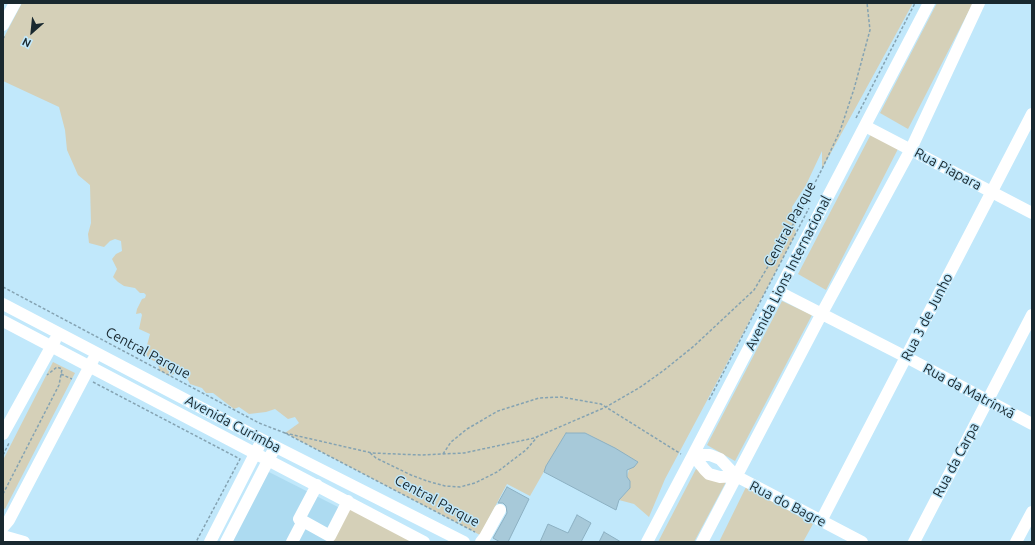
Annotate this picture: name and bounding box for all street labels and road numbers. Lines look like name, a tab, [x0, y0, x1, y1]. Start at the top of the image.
street label: Rua Piapara	[911, 144, 985, 194]
street label: Central Parque	[761, 179, 819, 269]
street label: Avenida Lions Internacional	[742, 193, 834, 353]
street label: Rua 3 de Junho	[898, 270, 956, 364]
street label: Central Parque	[103, 324, 193, 382]
street label: Rua da Matrinxã	[920, 360, 1018, 422]
street label: Avenida Curimba	[182, 392, 284, 456]
street label: Rua da Carpa	[929, 420, 983, 500]
street label: Central Parque	[392, 472, 482, 530]
street label: Rua do Bagre	[747, 477, 829, 531]

